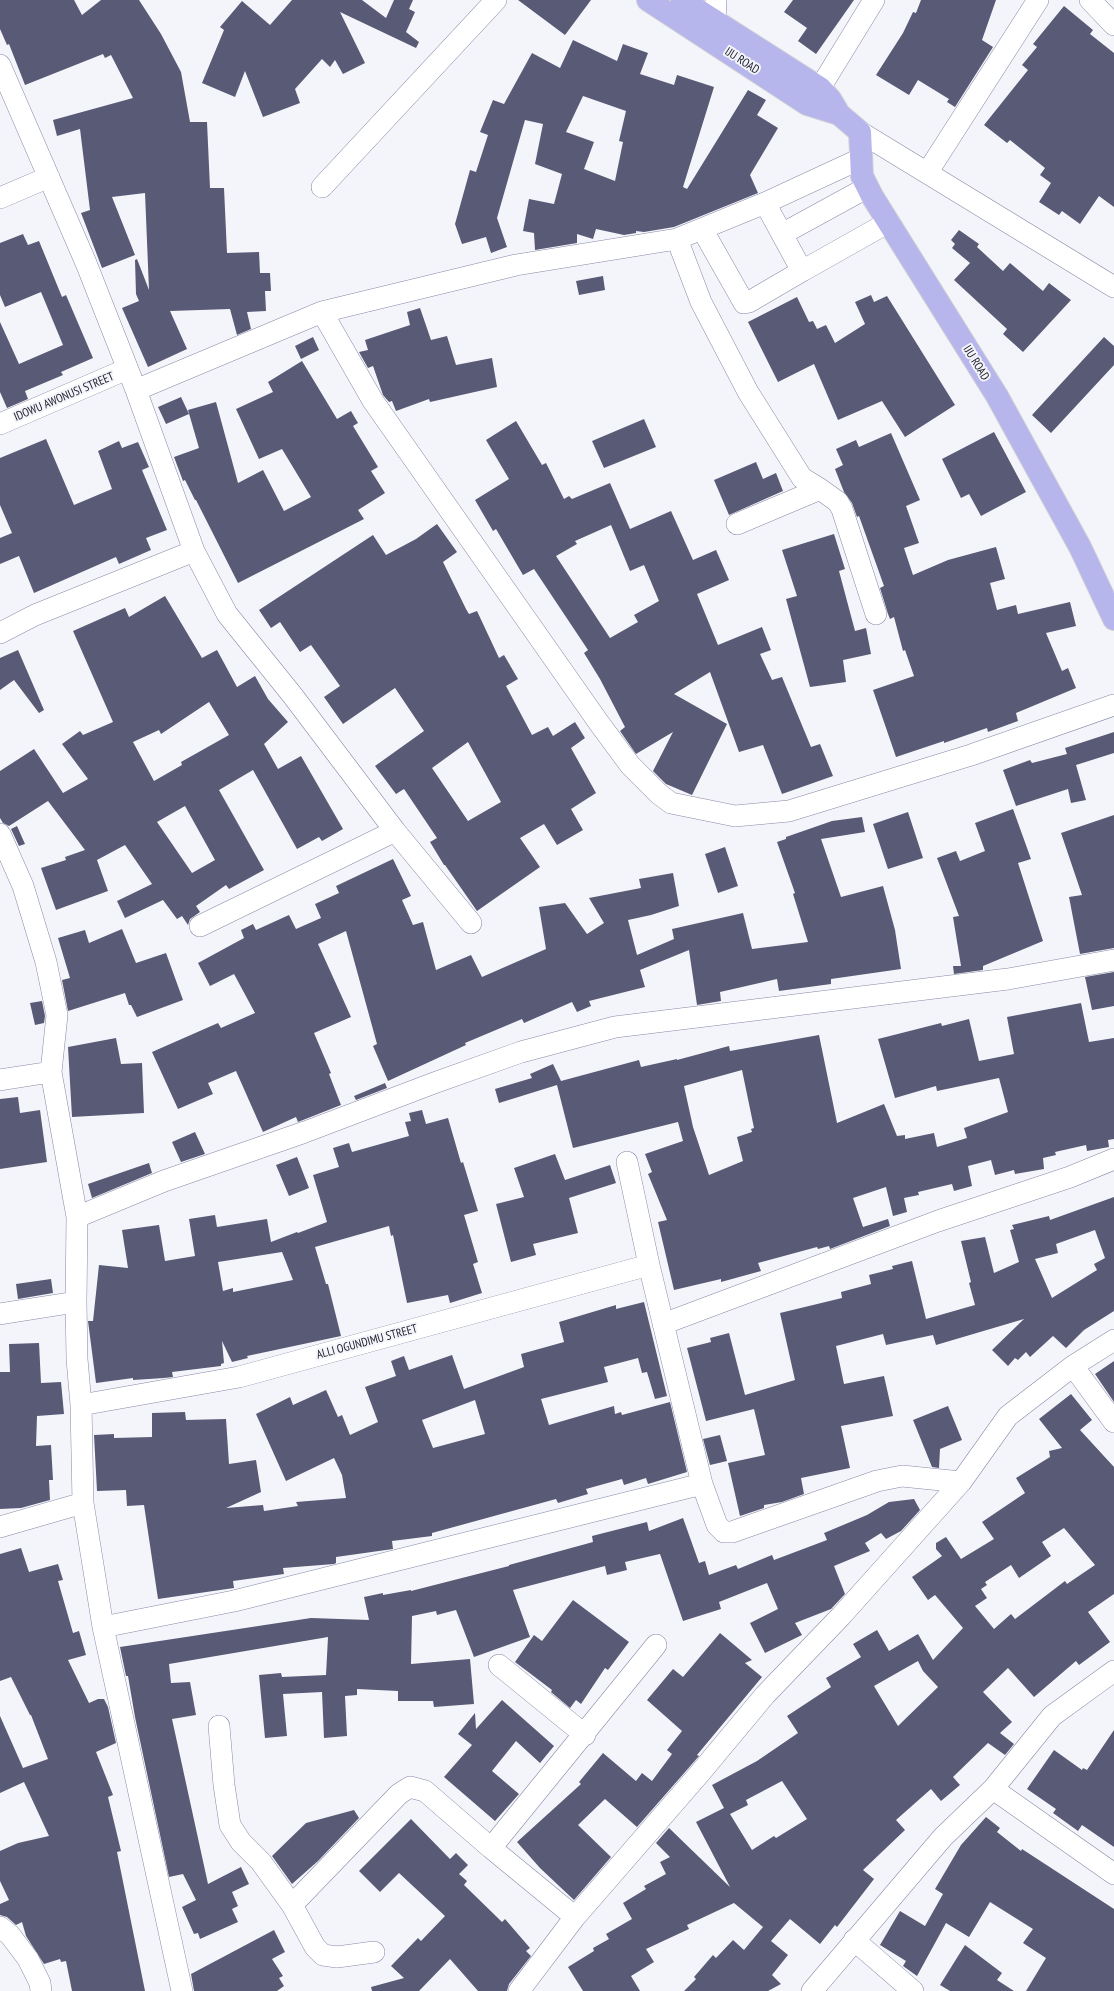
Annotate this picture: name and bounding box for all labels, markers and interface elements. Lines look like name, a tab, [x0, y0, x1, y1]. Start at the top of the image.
street label: IJU ROAD	[722, 45, 762, 77]
street label: IJU ROAD	[960, 343, 992, 383]
street label: IDOWU AWONUSI STREET	[12, 369, 116, 425]
street label: ALLI OGUNDIMU STREET	[315, 1322, 419, 1362]

